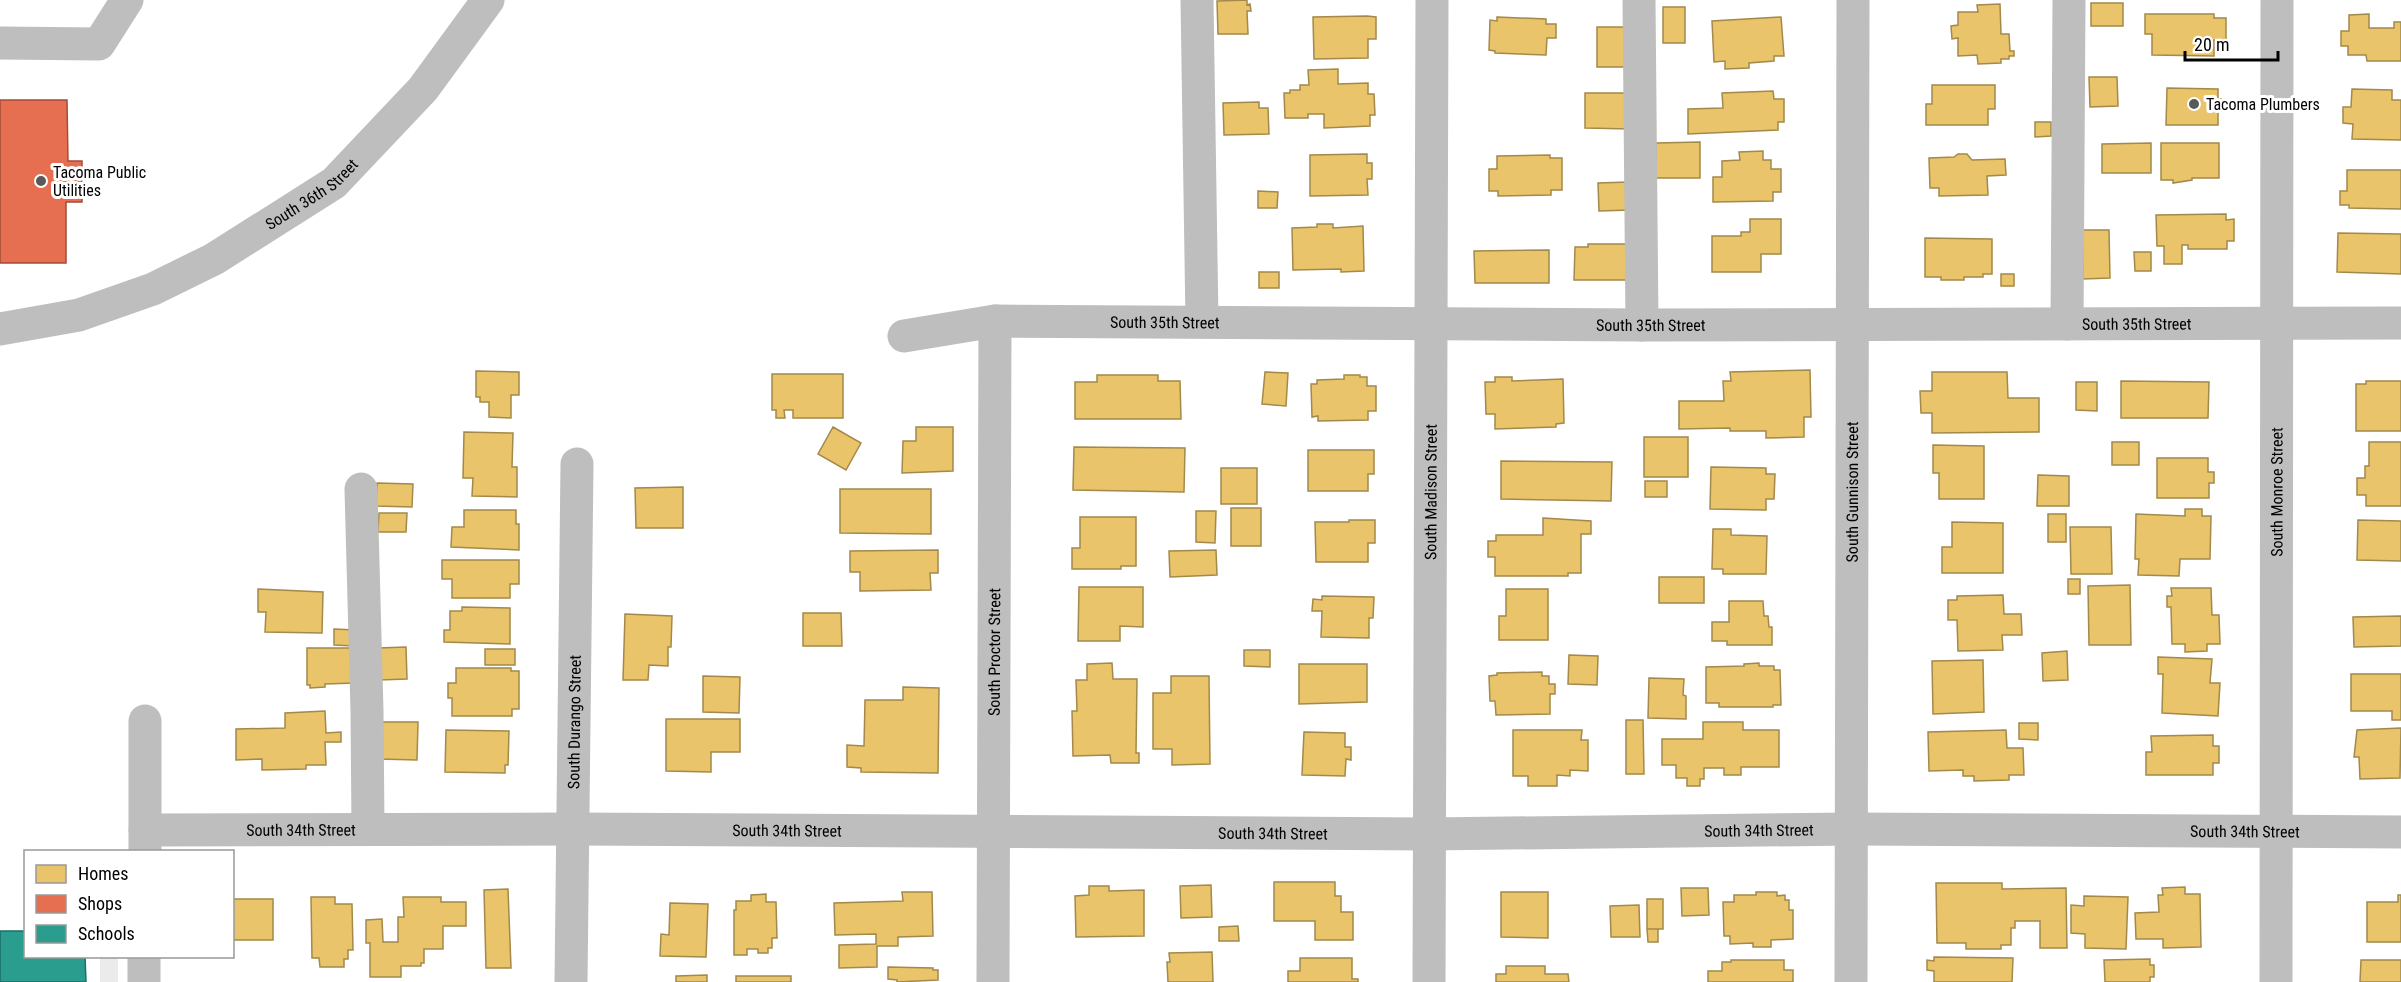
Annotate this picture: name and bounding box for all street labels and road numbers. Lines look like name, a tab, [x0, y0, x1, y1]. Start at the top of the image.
street label: South 36th Street	[262, 154, 362, 234]
street label: South 35th Street	[1110, 312, 1220, 332]
street label: South 35th Street	[2082, 314, 2192, 333]
street label: South 35th Street	[1596, 315, 1706, 335]
street label: South Gunnison Street	[1842, 421, 1862, 562]
street label: South Madison Street	[1421, 424, 1440, 560]
street label: South Monroe Street	[2267, 427, 2286, 557]
street label: South Proctor Street	[984, 588, 1004, 716]
street label: South Durango Street	[564, 655, 584, 789]
street label: South 34th Street	[246, 820, 356, 839]
street label: South 34th Street	[732, 820, 842, 840]
street label: South 34th Street	[1704, 820, 1814, 840]
street label: South 34th Street	[2190, 821, 2300, 841]
street label: South 34th Street	[1218, 823, 1328, 843]

